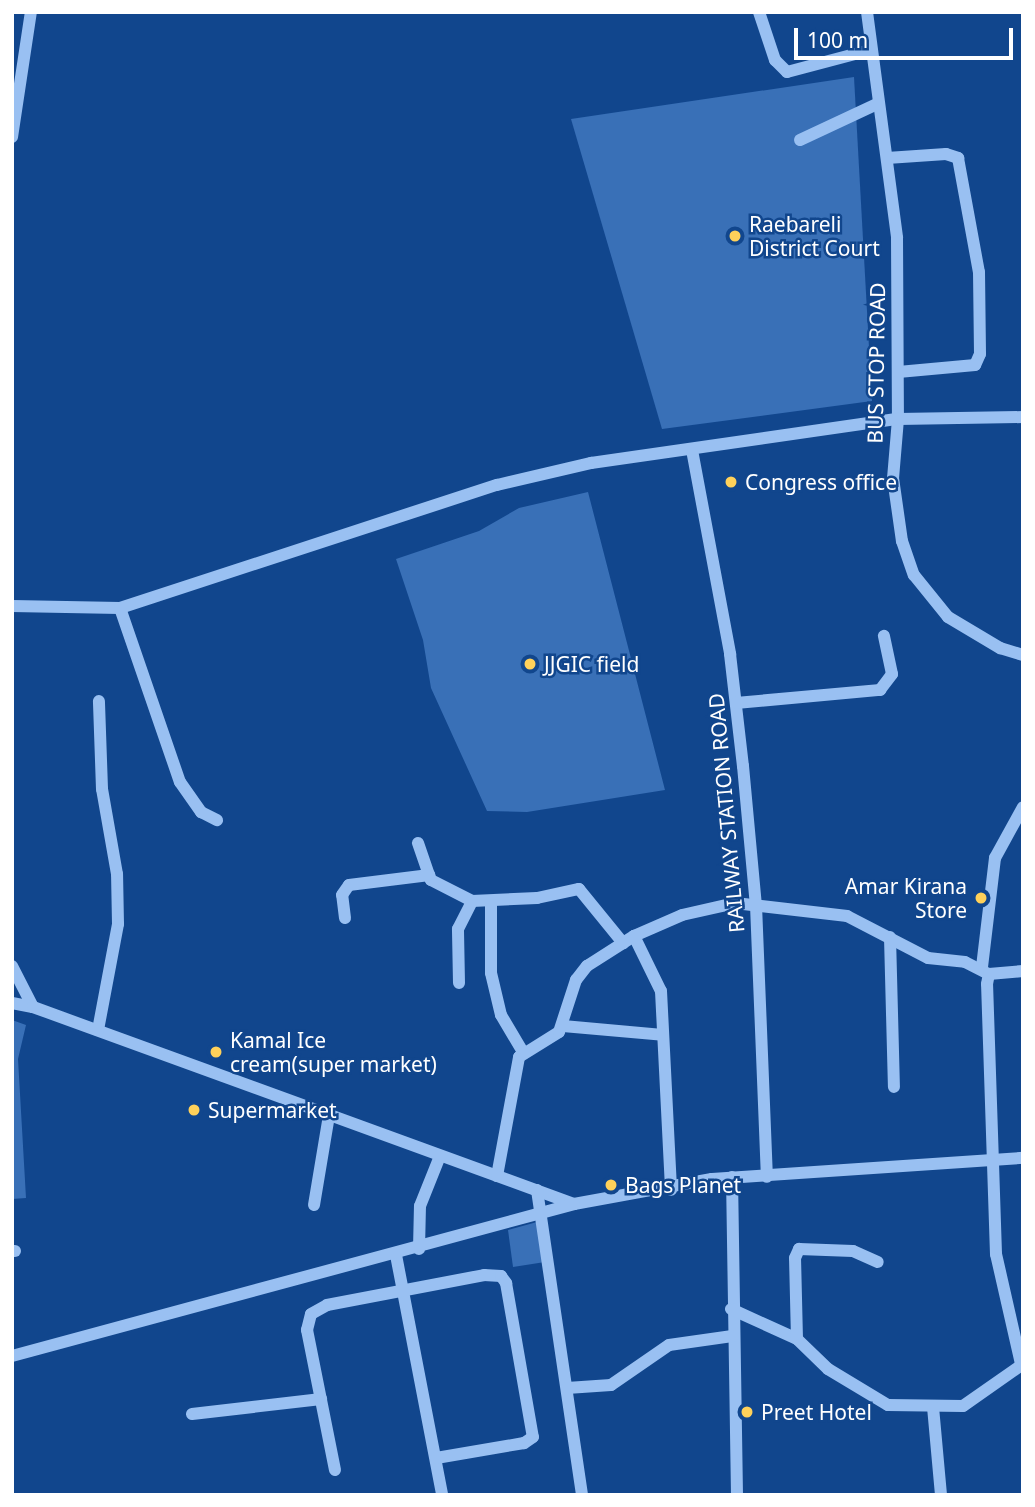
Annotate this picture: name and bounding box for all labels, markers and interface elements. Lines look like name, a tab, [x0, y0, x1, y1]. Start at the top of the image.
scale bar	[797, 14, 1016, 58]
text: 100 m	[807, 26, 868, 54]
place label: Raebareli District Court	[749, 211, 880, 261]
marker: Raebareli District Court	[727, 228, 743, 244]
street label: BUS STOP ROAD	[862, 282, 890, 444]
place label: Congress office	[745, 469, 897, 495]
marker: Congress office	[723, 474, 739, 490]
place label: JJGIC field	[544, 651, 639, 677]
marker: JJGIC field	[522, 656, 538, 672]
street label: RAILWAY STATION ROAD	[703, 692, 749, 934]
place label: Amar Kirana Store	[845, 873, 967, 923]
marker: Amar Kirana Store	[973, 890, 989, 906]
place label: Kamal Ice cream(super market)	[230, 1027, 437, 1077]
marker: Kamal Ice cream(super market)	[208, 1044, 224, 1060]
place label: Supermarket	[208, 1097, 337, 1123]
marker: Supermarket	[186, 1102, 202, 1118]
place label: Bags Planet	[625, 1172, 741, 1198]
marker: Bags Planet	[603, 1177, 619, 1193]
place label: Preet Hotel	[761, 1399, 872, 1425]
marker: Preet Hotel	[739, 1404, 755, 1420]

